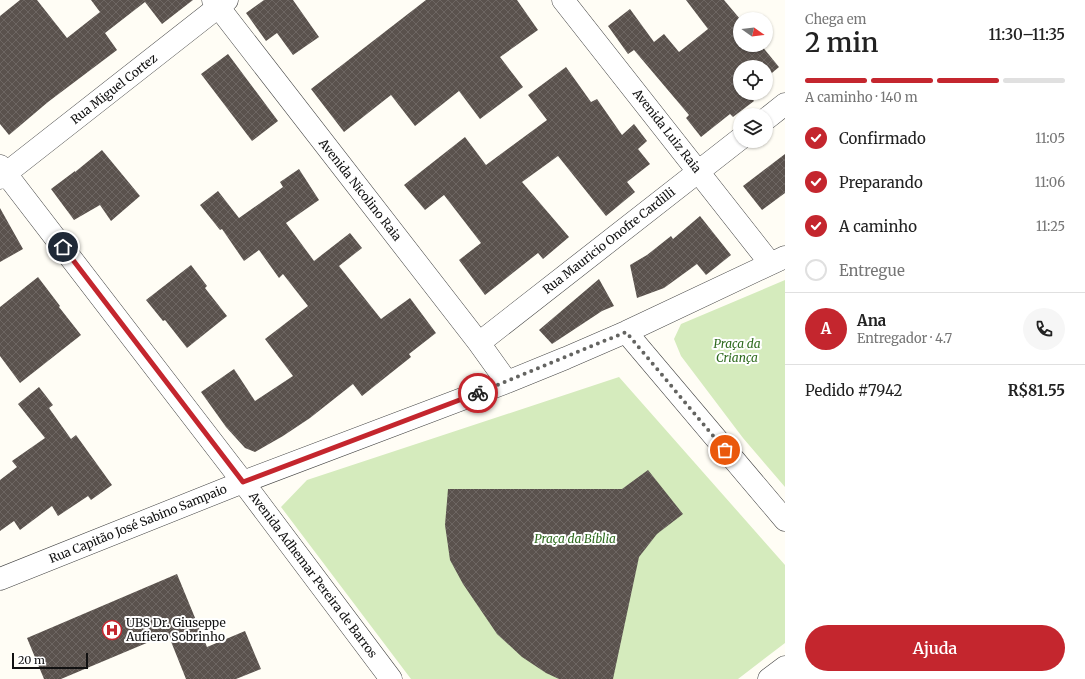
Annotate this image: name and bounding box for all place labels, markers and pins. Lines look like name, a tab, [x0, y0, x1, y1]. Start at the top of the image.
pin	[46, 230, 80, 264]
pin	[708, 433, 742, 467]
place label: UBS Dr. Giuseppe Aufiero Sobrinho	[125, 615, 226, 644]
hospital icon: UBS Dr. Giuseppe Aufiero Sobrinho	[101, 619, 123, 641]

